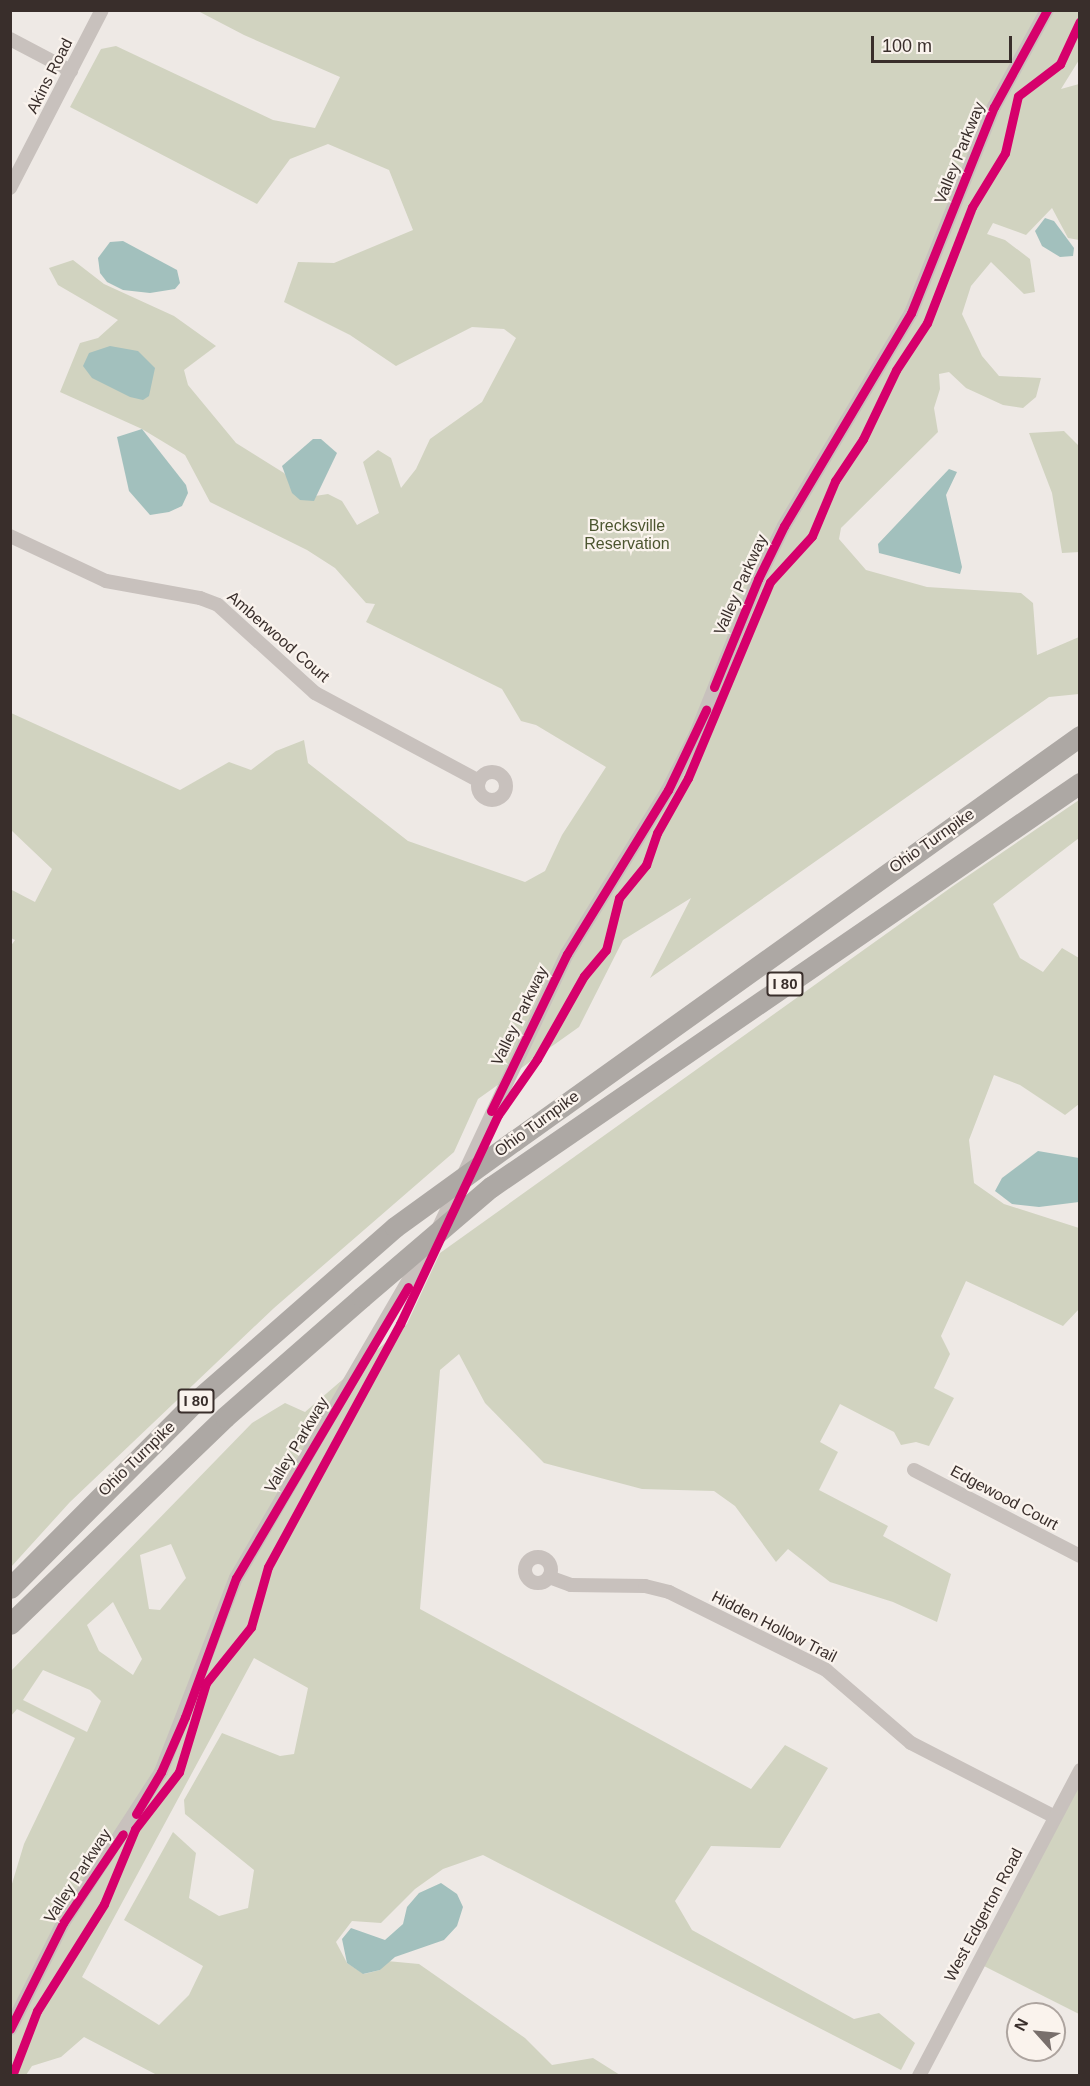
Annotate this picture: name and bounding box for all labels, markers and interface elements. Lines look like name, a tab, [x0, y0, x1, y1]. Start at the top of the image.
scale bar	[874, 24, 1015, 62]
street label: Akins Road	[23, 35, 77, 117]
text: 100 m	[882, 36, 932, 56]
street label: Valley Parkway	[931, 99, 989, 207]
park label: Brecksville Reservation	[584, 516, 670, 554]
street label: Valley Parkway	[710, 532, 772, 638]
street label: Amberwood Court	[223, 587, 333, 687]
street label: Ohio Turnpike	[886, 804, 978, 878]
street label: Valley Parkway	[488, 963, 552, 1069]
road number: I 80	[766, 972, 804, 996]
street label: Ohio Turnpike	[491, 1087, 583, 1161]
road number: I 80	[176, 1389, 216, 1413]
street label: Valley Parkway	[261, 1394, 333, 1496]
street label: Ohio Turnpike	[94, 1417, 180, 1501]
street label: Edgewood Court	[947, 1462, 1061, 1534]
street label: Hidden Hollow Trail	[708, 1587, 840, 1667]
street label: Valley Parkway	[40, 1825, 116, 1927]
street label: West Edgerton Road	[941, 1845, 1027, 1985]
north arrow	[1006, 2002, 1066, 2062]
text: N	[1011, 2015, 1031, 2034]

